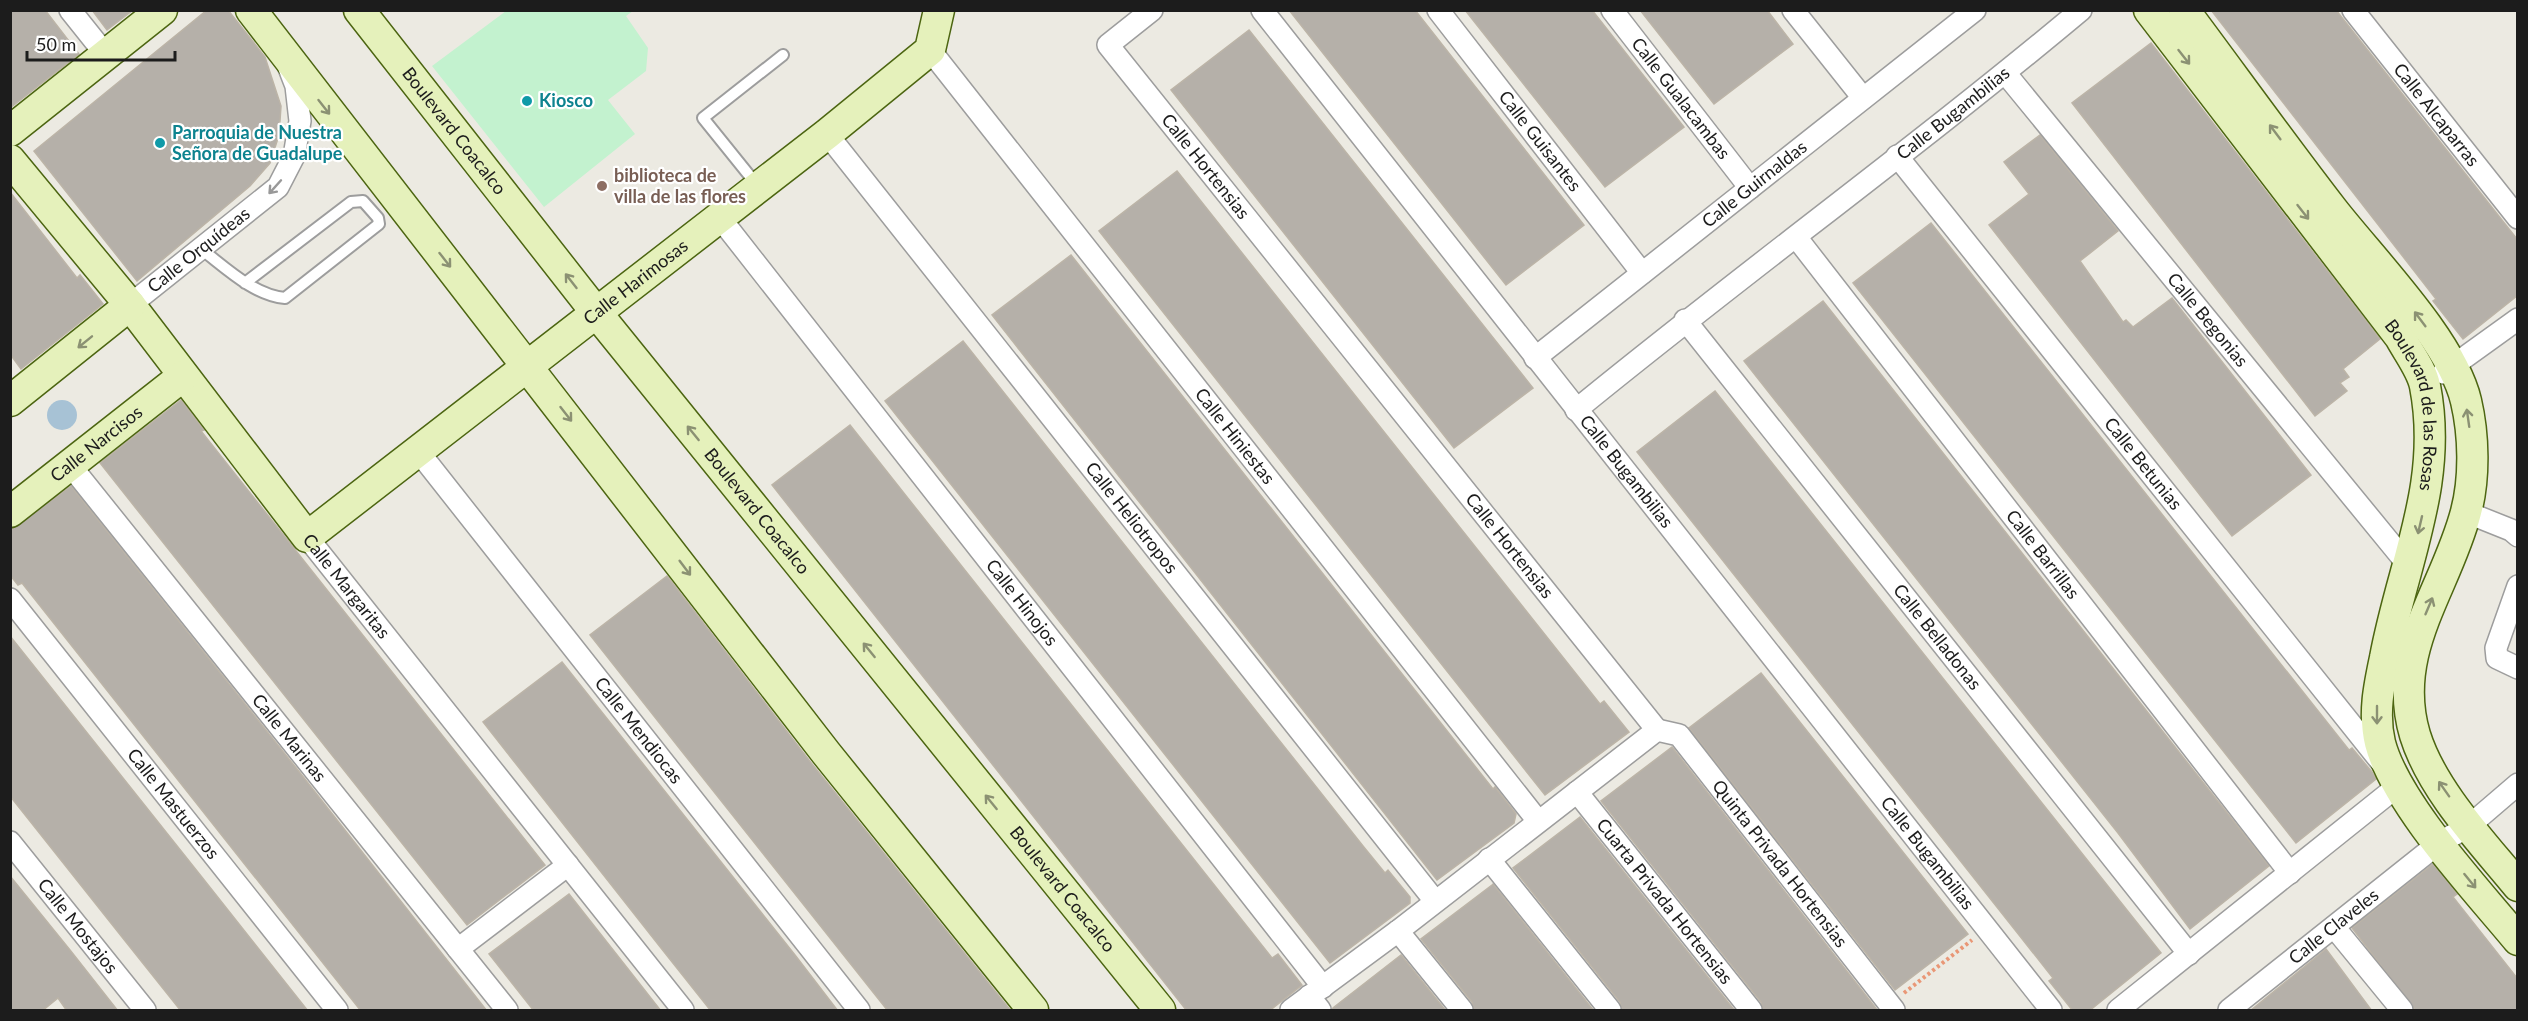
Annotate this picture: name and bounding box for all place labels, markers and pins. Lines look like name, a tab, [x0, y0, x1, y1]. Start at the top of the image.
place label: Kiosco	[539, 89, 593, 111]
marker: Kiosco	[520, 94, 534, 108]
place label: Parroquia de Nuestra Señora de Guadalupe	[172, 121, 343, 164]
marker: Parroquia de Nuestra Señora de Guadalupe	[153, 136, 167, 150]
place label: biblioteca de villa de las flores	[614, 164, 746, 207]
marker: biblioteca de villa de las flores	[595, 179, 609, 193]

